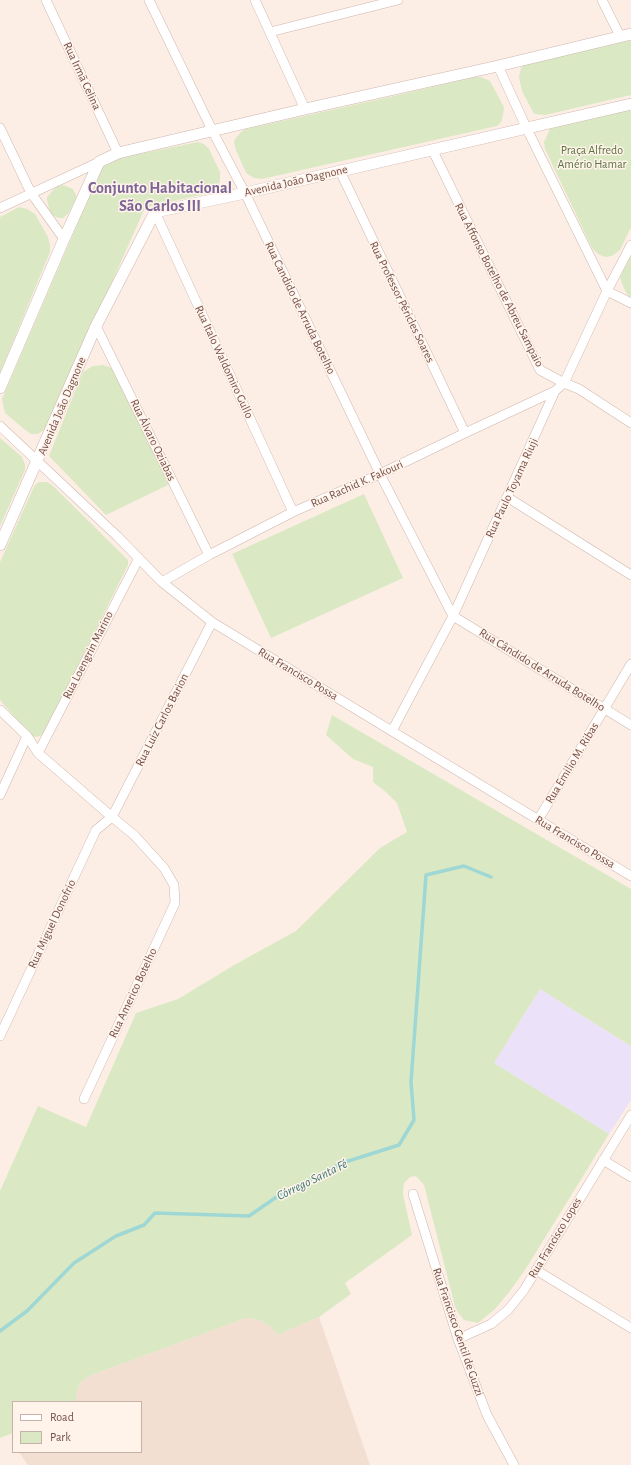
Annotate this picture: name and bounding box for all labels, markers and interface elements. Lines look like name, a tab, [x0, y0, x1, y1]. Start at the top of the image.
street label: Rua Irmã Celina	[60, 40, 104, 112]
park label: Praça Alfredo Amério Hamar	[558, 143, 626, 171]
street label: Avenida João Dagnone	[243, 162, 349, 200]
district label: Conjunto Habitacional São Carlos III	[88, 178, 232, 216]
street label: Rua Affonso Botelho de Abreu Sampaio	[451, 201, 547, 369]
street label: Rua Candido de Arruda Botelho	[262, 239, 338, 377]
street label: Rua Professor Péricles Soares	[366, 239, 438, 365]
street label: Rua Italo Waldomiro Gullo	[191, 303, 257, 421]
street label: Avenida João Dagnone	[35, 355, 89, 457]
street label: Rua Álvaro Oziabas	[127, 397, 179, 483]
street label: Rua Paulo Toyama Riuji	[483, 436, 541, 540]
street label: Rua Rachid K. Fakouri	[309, 457, 405, 511]
street label: Rua Loengrin Marino	[60, 609, 116, 701]
street label: Rua Cândido de Arruda Botelho	[476, 625, 608, 715]
street label: Rua Francisco Possa	[255, 644, 341, 704]
street label: Rua Luiz Carlos Barion	[132, 671, 192, 769]
street label: Rua Emilio M. Ribas	[542, 720, 602, 806]
street label: Rua Francisco Possa	[532, 812, 618, 872]
street label: Rua Miguel Donofrio	[25, 877, 79, 971]
street label: Rua Americo Botelho	[106, 946, 160, 1040]
water label: Córrego Santa Fé	[274, 1156, 350, 1204]
street label: Rua Francisco Lopes	[525, 1195, 585, 1281]
street label: Rua Francisco Gentil de Guzzi	[429, 1266, 487, 1398]
legend	[12, 1401, 142, 1453]
text: Road	[50, 1411, 74, 1423]
text: Park	[50, 1431, 71, 1443]

